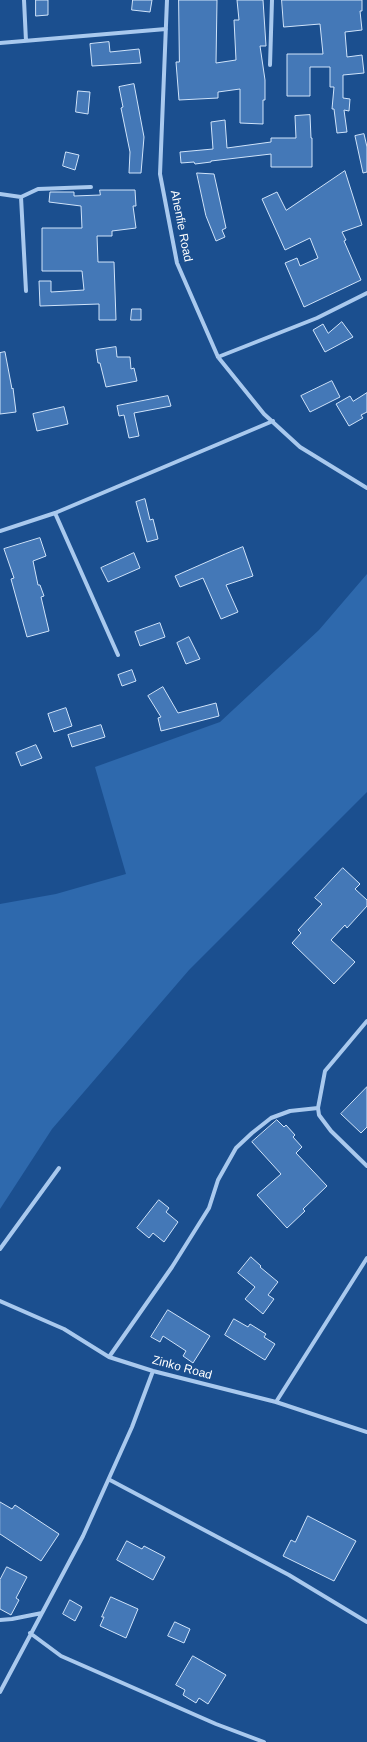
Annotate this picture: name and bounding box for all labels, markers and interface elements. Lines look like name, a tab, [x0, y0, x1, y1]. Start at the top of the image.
street label: Ahenfie Road	[167, 189, 195, 263]
street label: Zinko Road	[150, 1353, 214, 1383]

